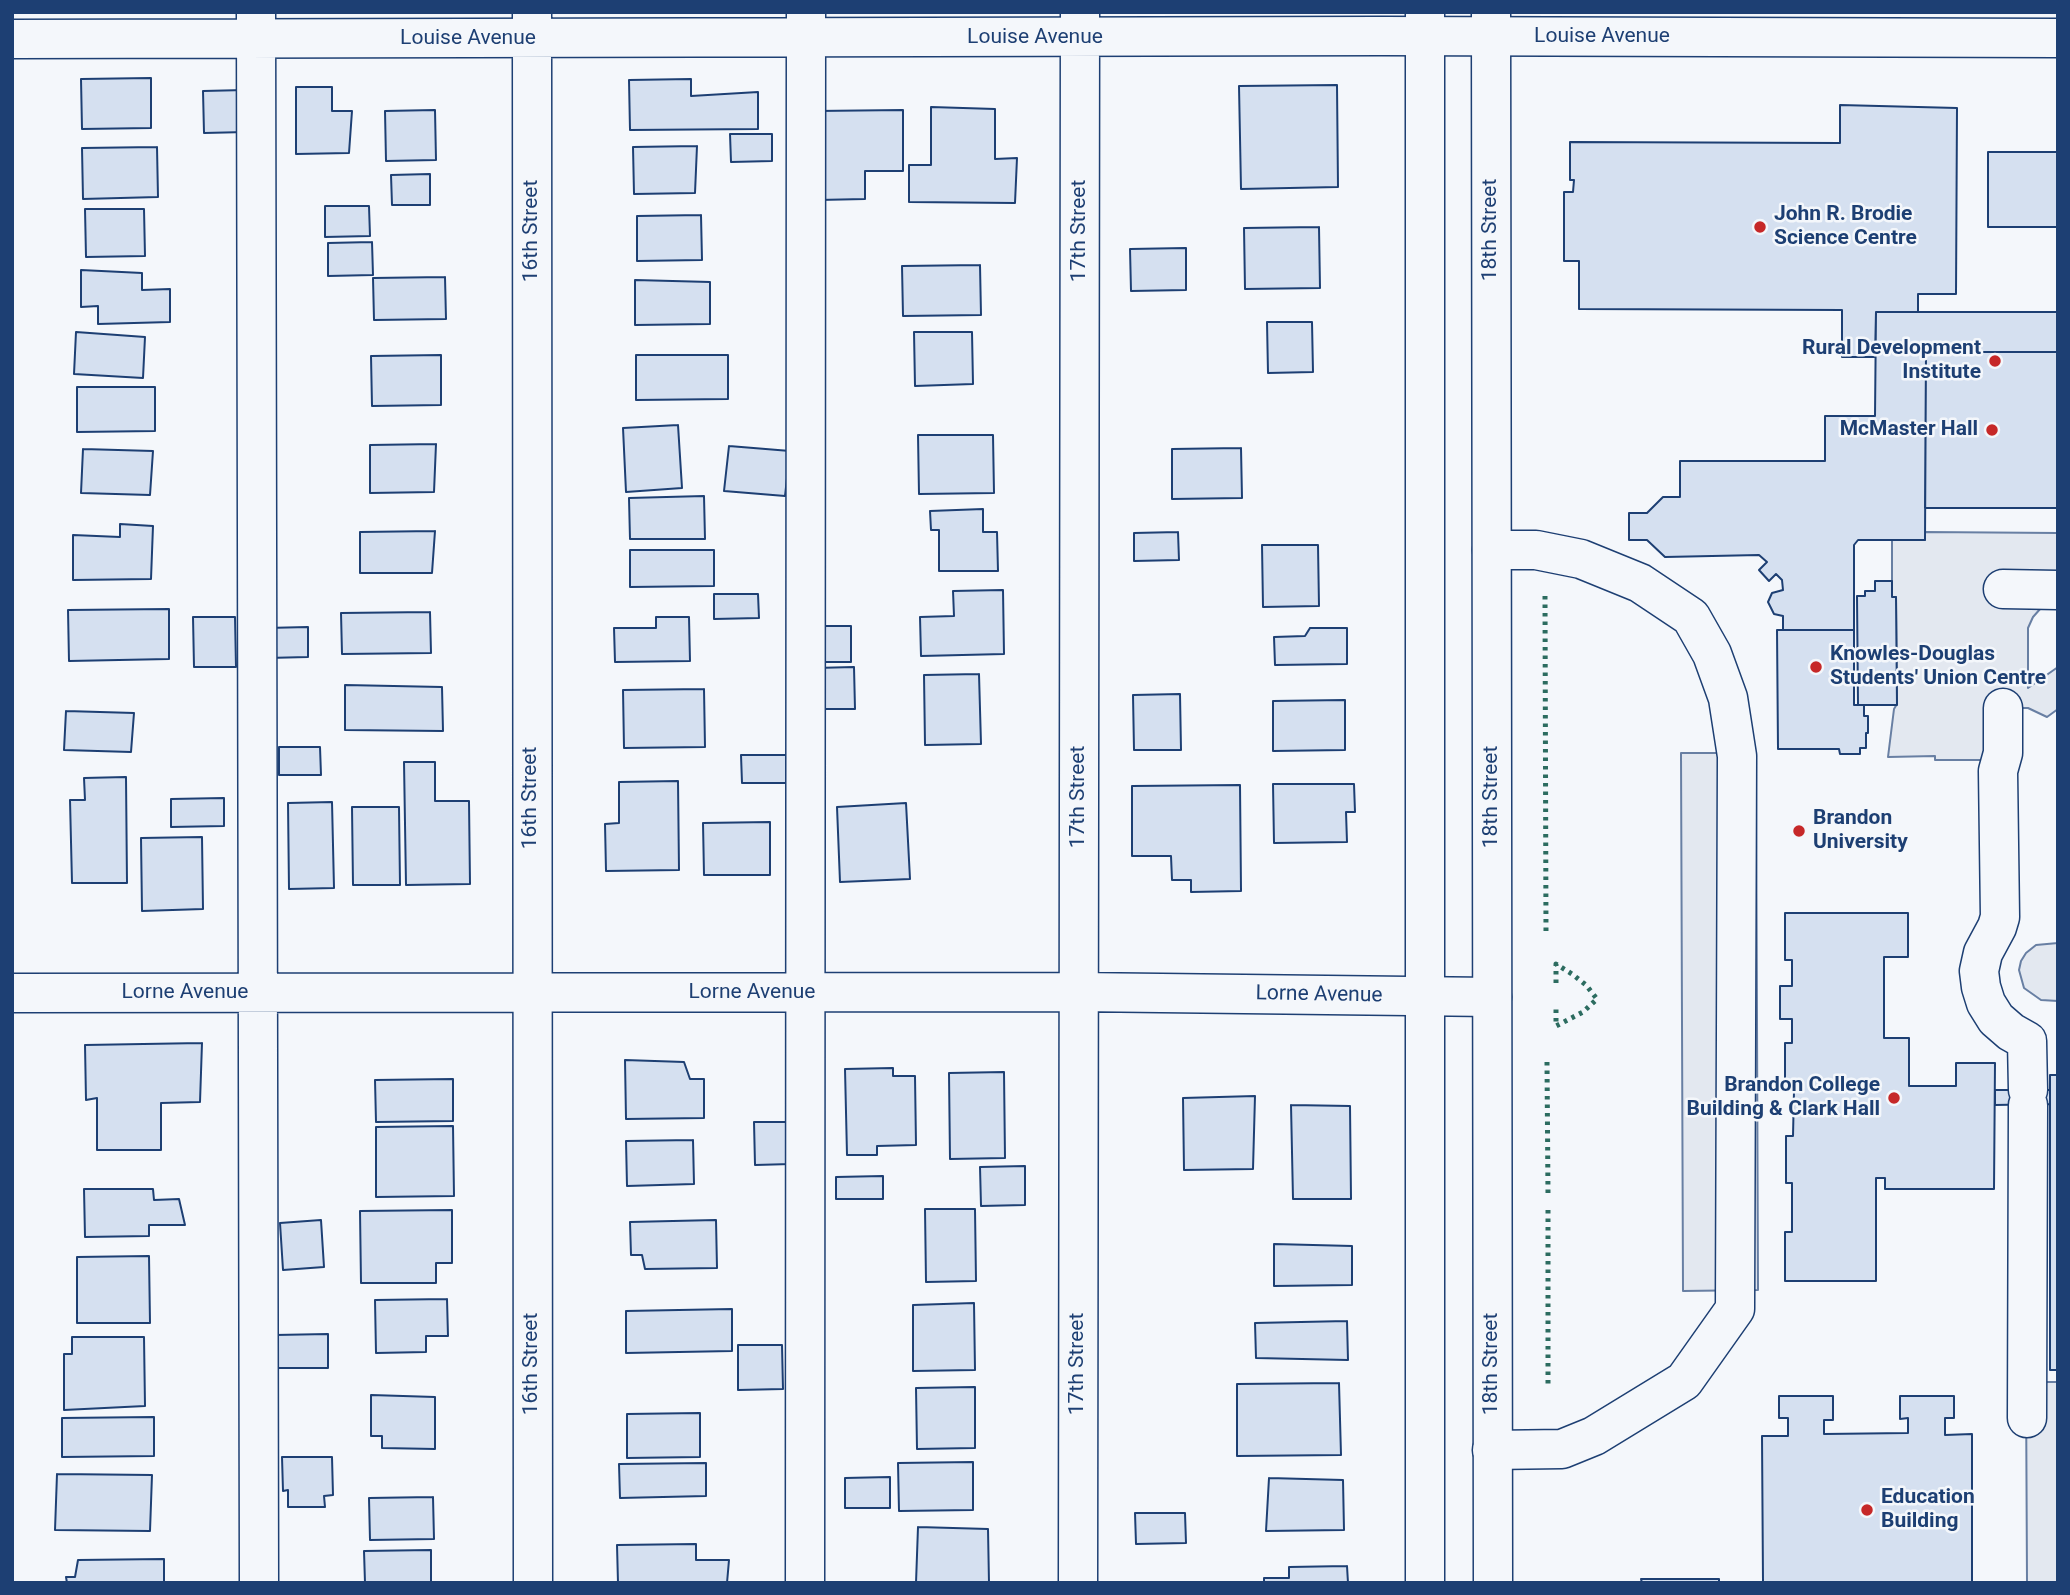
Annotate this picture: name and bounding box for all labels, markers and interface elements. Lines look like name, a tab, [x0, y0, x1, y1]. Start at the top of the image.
street label: Louise Avenue	[1534, 24, 1670, 50]
street label: Louise Avenue	[967, 25, 1103, 51]
street label: Louise Avenue	[400, 26, 536, 52]
street label: 18th Street	[1478, 179, 1504, 281]
street label: 16th Street	[519, 180, 545, 282]
street label: 17th Street	[1067, 180, 1093, 282]
place label: John R. Brodie Science Centre	[1774, 202, 1917, 252]
marker: John R. Brodie Science Centre	[1752, 219, 1768, 235]
place label: Rural Development Institute	[1802, 336, 1981, 386]
marker: Rural Development Institute	[1987, 353, 2003, 369]
place label: McMaster Hall	[1840, 417, 1978, 443]
marker: McMaster Hall	[1984, 422, 2000, 438]
place label: Knowles-Douglas Students' Union Centre	[1830, 642, 2046, 692]
marker: Knowles-Douglas Students' Union Centre	[1808, 659, 1824, 675]
street label: 17th Street	[1066, 746, 1092, 848]
street label: 18th Street	[1479, 746, 1505, 848]
street label: 16th Street	[518, 747, 544, 849]
place label: Brandon University	[1813, 806, 1908, 856]
marker: Brandon University	[1791, 823, 1807, 839]
street label: Lorne Avenue	[121, 980, 249, 1006]
street label: Lorne Avenue	[688, 980, 816, 1006]
street label: Lorne Avenue	[1255, 981, 1383, 1009]
place label: Brandon College Building & Clark Hall	[1686, 1073, 1880, 1123]
marker: Brandon College Building & Clark Hall	[1886, 1090, 1902, 1106]
street label: 16th Street	[519, 1313, 545, 1415]
street label: 17th Street	[1065, 1313, 1091, 1415]
street label: 18th Street	[1479, 1313, 1505, 1415]
place label: Education Building	[1881, 1485, 1975, 1535]
marker: Education Building	[1859, 1502, 1875, 1518]

